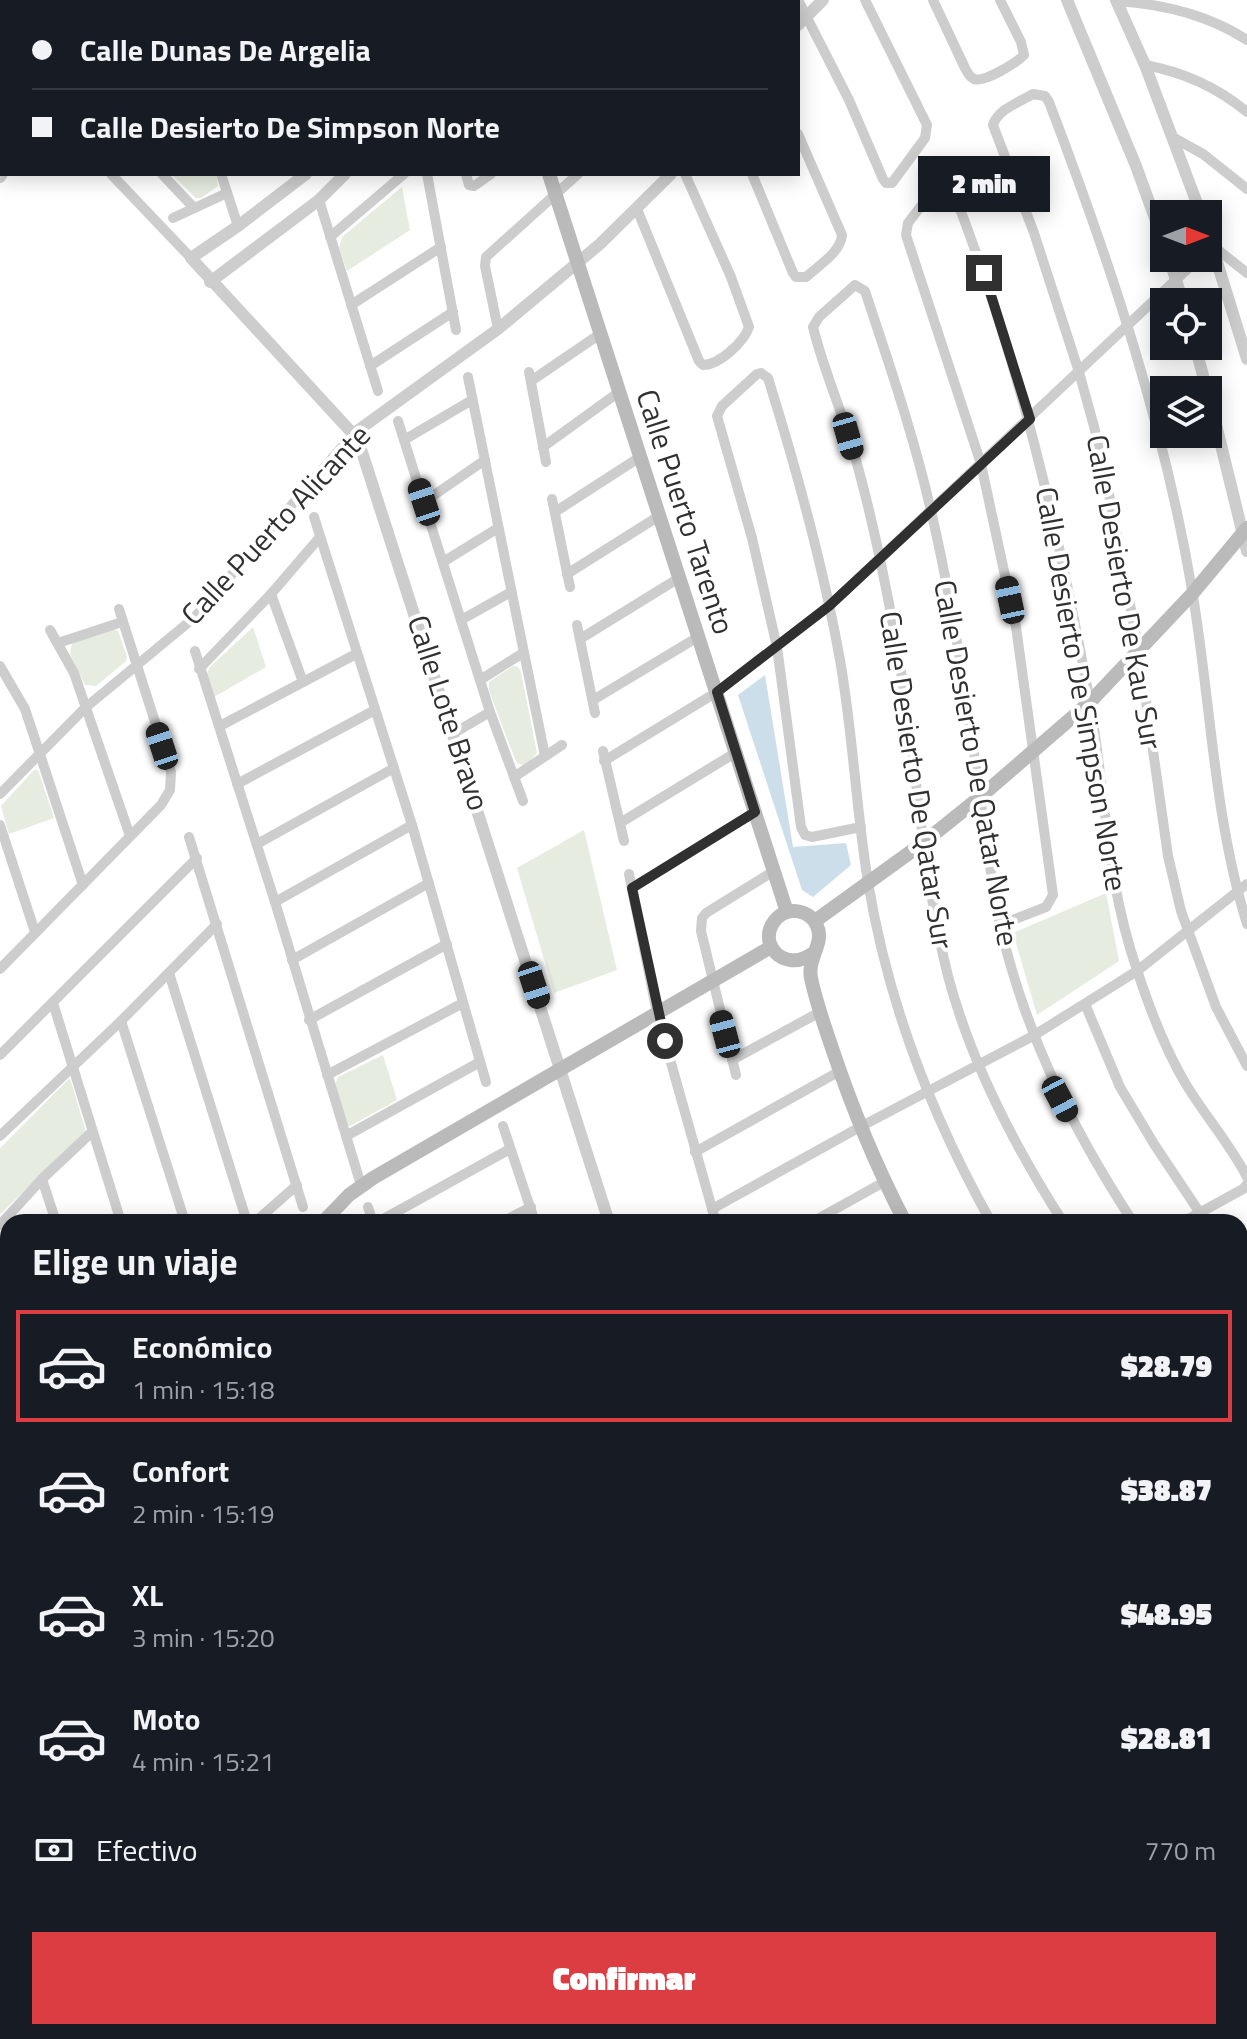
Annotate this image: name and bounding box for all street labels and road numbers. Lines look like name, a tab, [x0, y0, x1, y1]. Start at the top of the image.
street label: Calle Puerto Tarento	[625, 383, 747, 640]
street label: Calle Puerto Alicante	[170, 413, 381, 635]
street label: Calle Desierto De Kau Sur	[1075, 431, 1175, 753]
street label: Calle Desierto De Simpson Norte	[1024, 483, 1140, 895]
street label: Calle Desierto De Qatar Norte	[922, 576, 1032, 949]
street label: Calle Desierto De Qatar Sur	[868, 608, 966, 952]
street label: Calle Lote Bravo	[396, 609, 502, 816]

